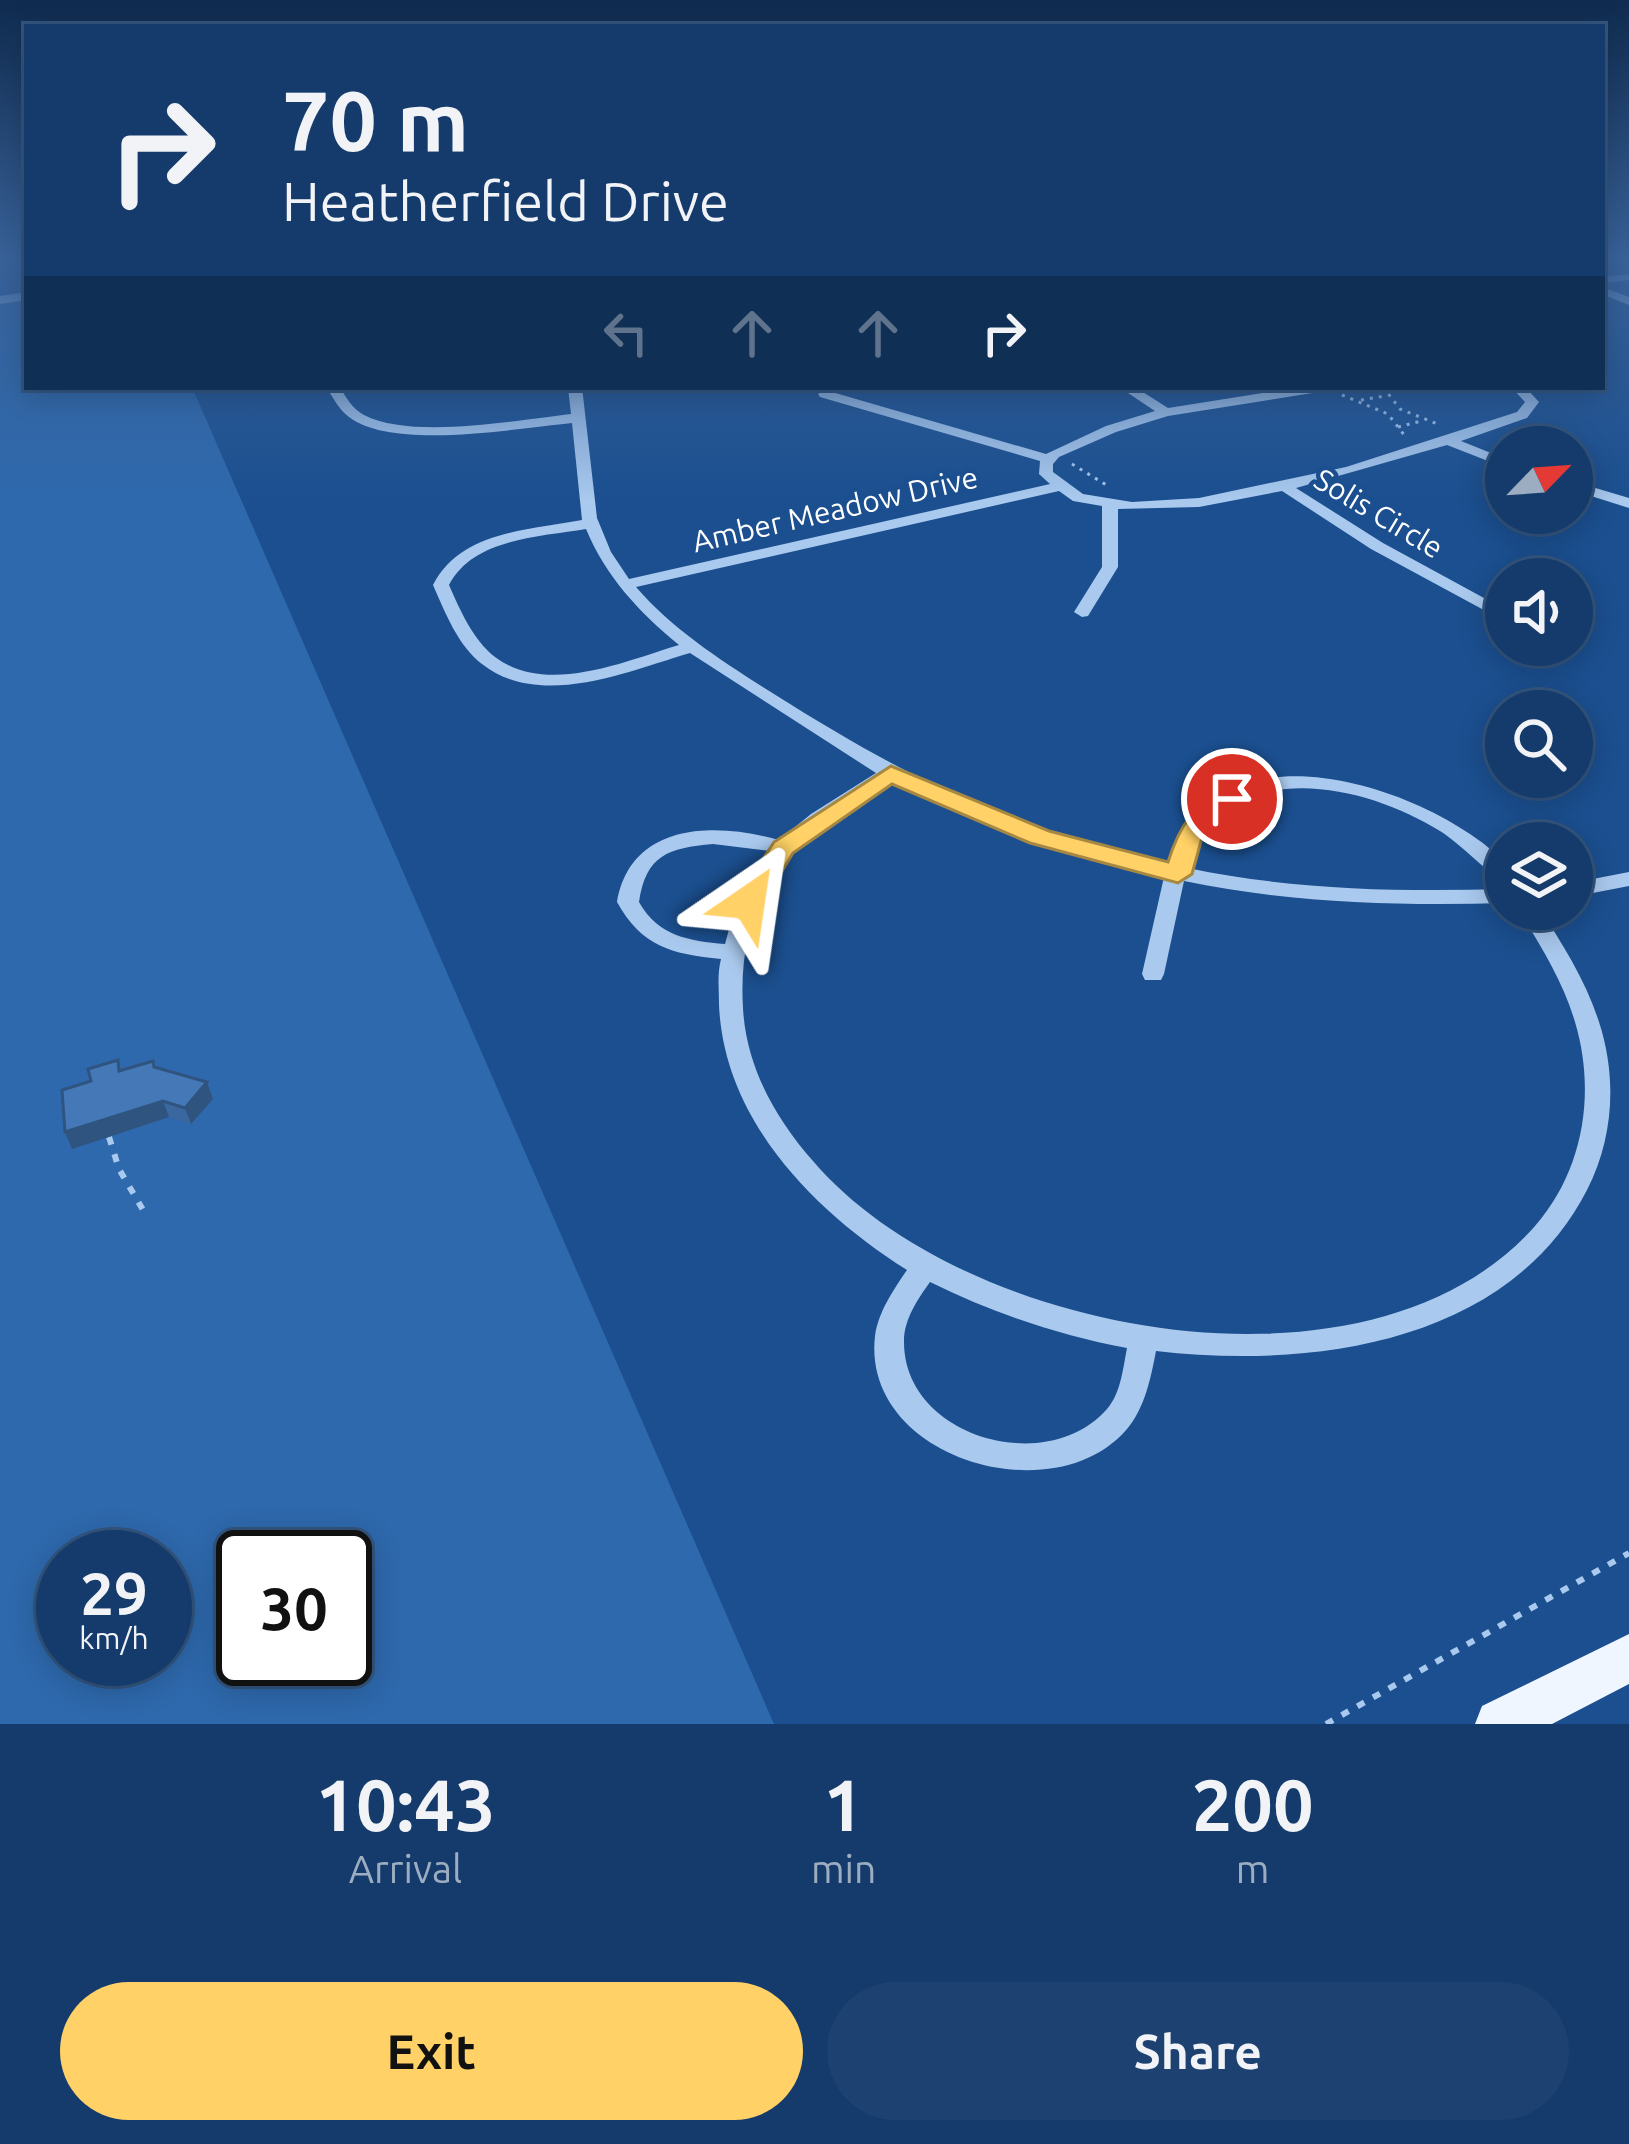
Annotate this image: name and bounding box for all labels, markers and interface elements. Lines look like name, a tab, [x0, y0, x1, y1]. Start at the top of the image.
icon: right	[84, 72, 240, 228]
text: 70 m	[282, 73, 469, 167]
text: Heatherfield Drive	[282, 171, 729, 231]
icon: left	[593, 300, 659, 366]
icon: ahead	[719, 300, 785, 366]
icon: ahead	[845, 300, 911, 366]
icon: right	[971, 300, 1037, 366]
north arrow	[1485, 426, 1593, 534]
map controls	[1485, 426, 1593, 930]
street label: Amber Meadow Drive	[689, 460, 981, 558]
street label: Solis Circle	[1309, 461, 1449, 565]
button: sound	[1485, 558, 1593, 666]
button: search	[1485, 690, 1593, 798]
pin	[1181, 748, 1283, 850]
icon: arrive	[1199, 766, 1265, 832]
button: layers	[1485, 822, 1593, 930]
position arrow	[686, 839, 812, 965]
speed limit sign: 30	[216, 1530, 372, 1686]
text: 29	[80, 1559, 148, 1626]
text: km/h	[79, 1621, 149, 1655]
text: 10:43	[315, 1764, 496, 1845]
text: 1	[823, 1764, 864, 1845]
text: 200	[1192, 1764, 1314, 1845]
text: Arrival	[349, 1847, 462, 1890]
text: min	[811, 1847, 876, 1890]
text: m	[1236, 1847, 1269, 1890]
button: Exit	[60, 1982, 803, 2120]
button: Share	[827, 1982, 1569, 2120]

